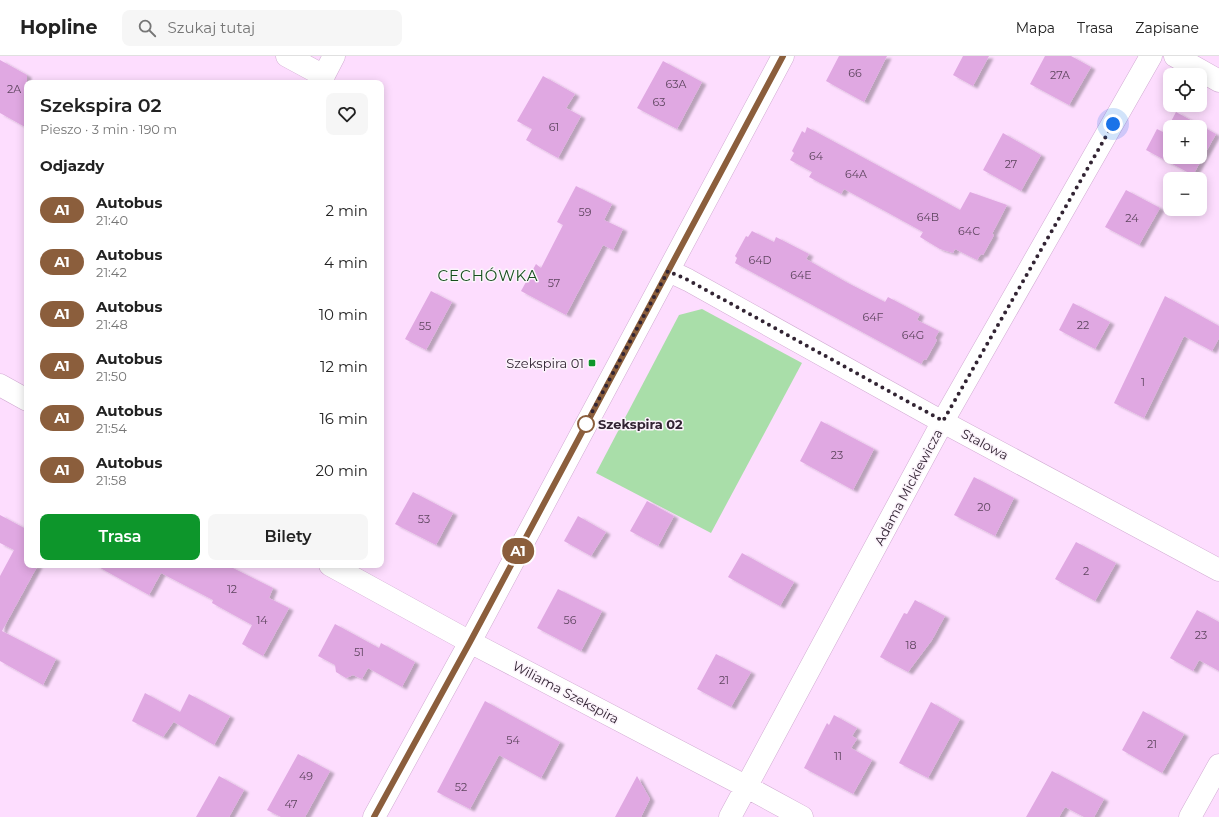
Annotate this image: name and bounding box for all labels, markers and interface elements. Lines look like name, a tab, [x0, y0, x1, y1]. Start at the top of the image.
search box	[122, 10, 402, 46]
text: Hopline	[20, 16, 98, 39]
icon: search	[136, 17, 158, 39]
text: Szukaj tutaj	[168, 18, 255, 37]
text: Mapa	[1016, 19, 1055, 37]
text: Trasa	[1077, 19, 1113, 37]
text: Zapisane	[1135, 19, 1199, 37]
house number: 66	[848, 66, 862, 80]
house number: 27A	[1050, 68, 1070, 82]
map controls	[1163, 68, 1207, 216]
button: locate	[1163, 68, 1207, 112]
house number: 63A	[666, 77, 687, 91]
house number: 2A	[7, 82, 21, 96]
button: heart	[326, 93, 368, 135]
text: Szekspira 02	[40, 94, 162, 117]
house number: 63	[653, 95, 665, 109]
your location	[1103, 114, 1123, 134]
house number: 61	[549, 120, 559, 134]
button: +	[1163, 120, 1207, 164]
text: Pieszo · 3 min · 190 m	[40, 121, 177, 137]
house number: 64	[809, 149, 824, 163]
text: Odjazdy	[40, 156, 104, 175]
house number: 27	[1005, 157, 1017, 171]
house number: 64A	[845, 167, 867, 181]
button: −	[1163, 172, 1207, 216]
text: Autobus	[96, 193, 162, 212]
text: A1	[54, 201, 70, 219]
text: 2 min	[325, 201, 368, 220]
house number: 59	[579, 205, 592, 219]
house number: 64B	[917, 210, 939, 224]
house number: 24	[1125, 211, 1139, 225]
text: 21:40	[96, 212, 128, 228]
house number: 64C	[958, 224, 980, 238]
text: Autobus	[96, 245, 162, 264]
text: A1	[54, 253, 70, 271]
text: 4 min	[324, 253, 368, 272]
house number: 64D	[748, 253, 772, 267]
text: 21:42	[96, 264, 127, 280]
district label: CECHÓWKA	[437, 266, 539, 285]
house number: 64E	[790, 268, 812, 282]
house number: 57	[548, 276, 560, 290]
text: Autobus	[96, 297, 162, 316]
text: A1	[54, 305, 70, 323]
text: 10 min	[319, 305, 368, 324]
house number: 64F	[863, 310, 884, 324]
text: 21:48	[96, 316, 128, 332]
house number: 22	[1077, 318, 1089, 332]
house number: 55	[419, 319, 431, 333]
house number: 64G	[902, 328, 924, 342]
text: Autobus	[96, 349, 162, 368]
place label: Szekspira 01	[506, 355, 584, 371]
text: A1	[54, 357, 70, 375]
text: 12 min	[320, 357, 368, 376]
marker: Szekspira 01	[587, 358, 597, 368]
text: 21:50	[96, 368, 127, 384]
house number: 1	[1141, 375, 1145, 389]
text: Autobus	[96, 401, 162, 420]
text: A1	[54, 409, 70, 427]
text: 16 min	[319, 409, 368, 428]
marker: Szekspira 02	[577, 415, 595, 433]
place label: Szekspira 02	[598, 416, 683, 432]
text: 21:54	[96, 420, 127, 436]
street label: Stalowa	[959, 425, 1011, 463]
street label: Adama Mickiewicza	[871, 426, 945, 548]
house number: 23	[831, 448, 843, 462]
text: Autobus	[96, 453, 162, 472]
text: A1	[54, 461, 70, 479]
text: 20 min	[316, 461, 368, 480]
text: 21:58	[96, 472, 127, 488]
house number: 20	[977, 500, 991, 514]
house number: 53	[418, 512, 430, 526]
button: Trasa	[40, 514, 200, 560]
button: Bilety	[208, 514, 368, 560]
line badge: A1	[500, 538, 536, 564]
text: A1	[510, 542, 526, 560]
house number: 2	[1083, 564, 1089, 578]
house number: 12	[227, 582, 237, 596]
house number: 14	[256, 613, 268, 627]
house number: 56	[564, 613, 577, 627]
house number: 23	[1195, 628, 1207, 642]
house number: 18	[906, 638, 917, 652]
house number: 51	[354, 645, 364, 659]
street label: Wiliama Szekspira	[510, 657, 622, 727]
house number: 21	[719, 673, 729, 687]
house number: 54	[506, 733, 520, 747]
house number: 21	[1147, 737, 1157, 751]
house number: 11	[834, 749, 842, 763]
house number: 49	[299, 769, 313, 783]
house number: 52	[455, 780, 467, 794]
house number: 47	[284, 797, 298, 811]

